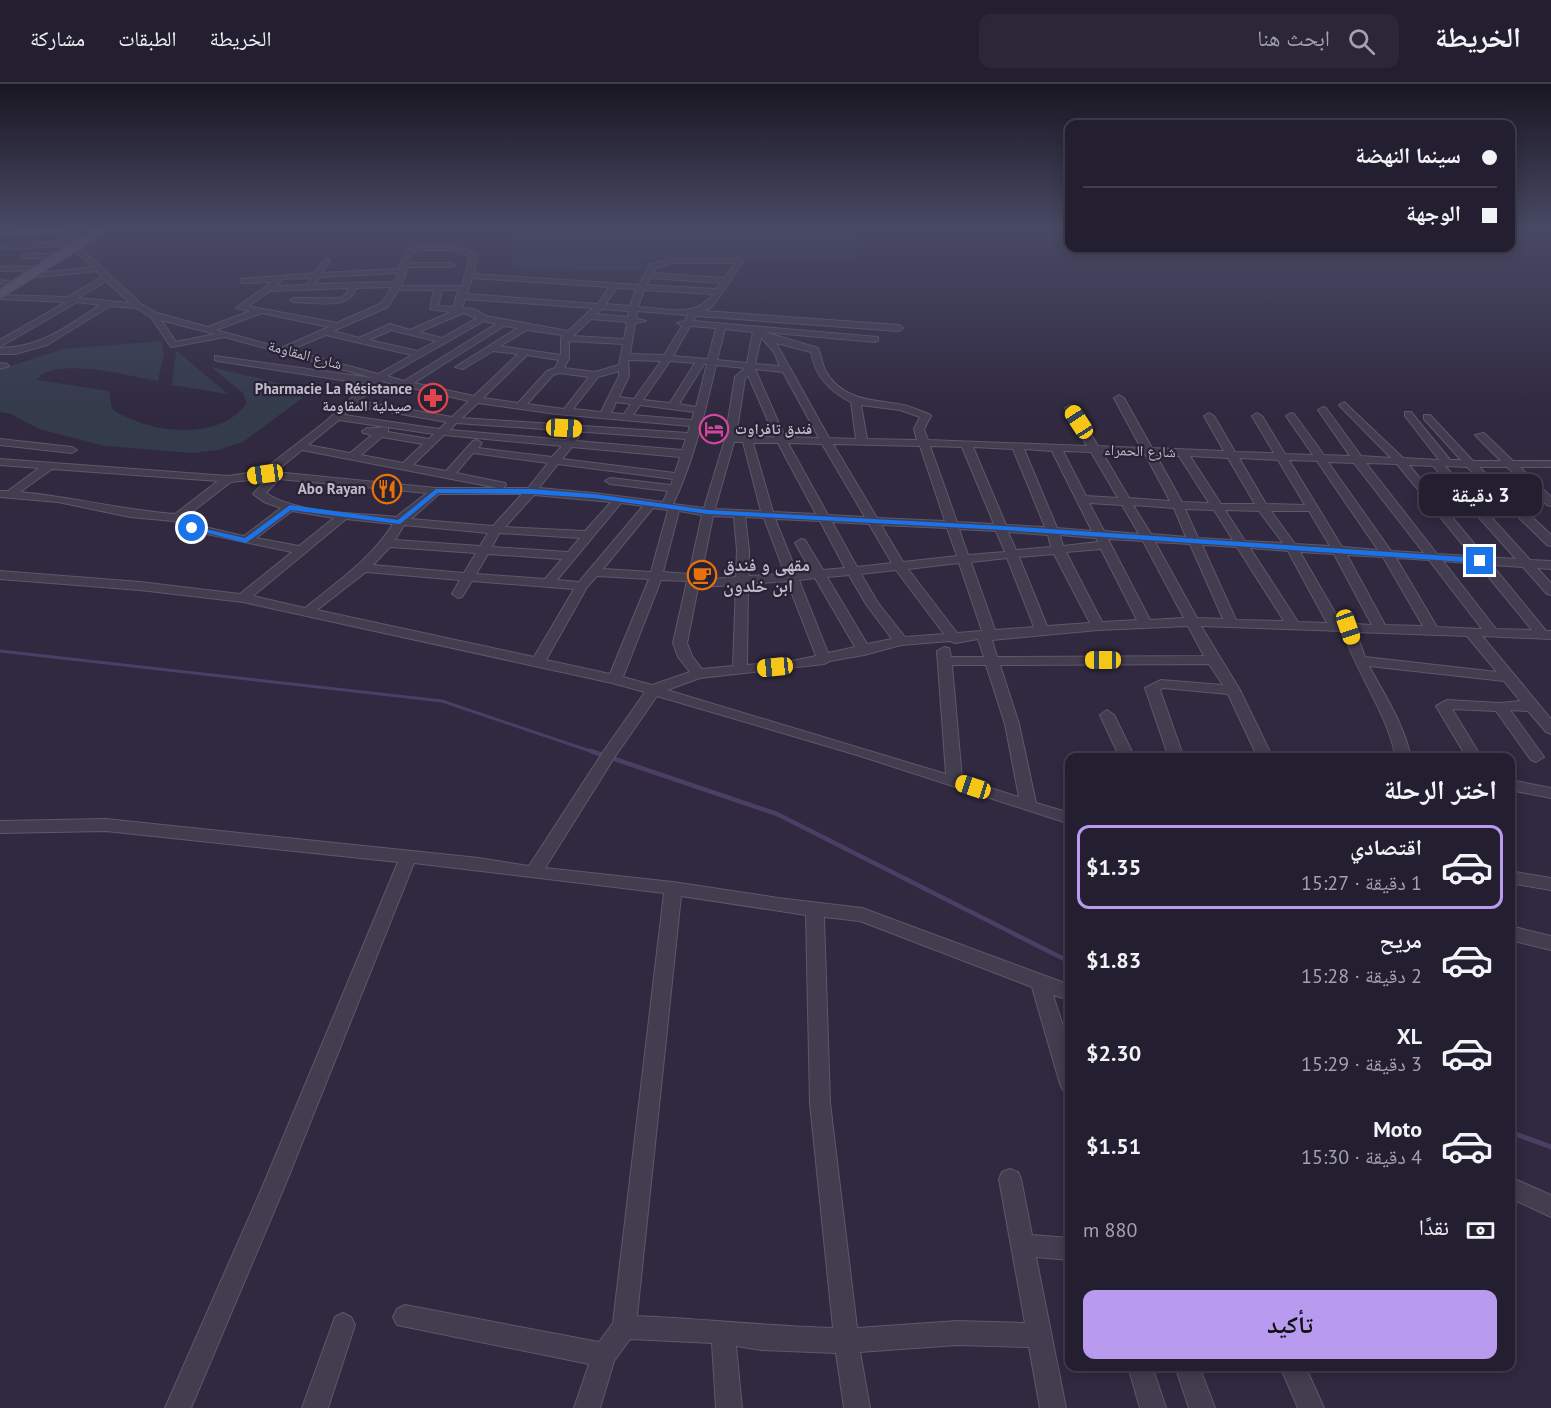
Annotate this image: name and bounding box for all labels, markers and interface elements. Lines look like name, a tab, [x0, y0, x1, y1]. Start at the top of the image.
search box	[979, 14, 1399, 68]
text: الخريطة	[1435, 18, 1521, 55]
text: ابحث هنا	[1257, 24, 1330, 52]
text: مشاركة	[30, 25, 85, 52]
text: الطبقات	[118, 25, 177, 52]
text: الخريطة	[210, 25, 271, 52]
icon: search	[1345, 25, 1378, 58]
text: سينما النهضة	[1355, 141, 1461, 169]
text: الوجهة	[1406, 199, 1461, 227]
street label: شارع المقاومة	[266, 336, 344, 374]
place label: Pharmacie La Résistance صيدلية المقاومة	[255, 379, 412, 415]
pharmacy icon: Pharmacie La Résistance صيدلية المقاومة	[417, 382, 449, 414]
car	[1062, 402, 1096, 442]
hotel icon: فندق تافراوت	[698, 413, 730, 445]
car	[546, 418, 582, 438]
place label: فندق تافراوت	[735, 419, 812, 438]
street label: شارع الحمراء	[1104, 440, 1176, 462]
car	[246, 463, 284, 485]
restaurant icon: Abo Rayan	[371, 473, 403, 505]
callout: 3 دقيقة	[1418, 474, 1541, 516]
place label: Abo Rayan	[298, 479, 366, 498]
text: 3 دقيقة	[1451, 482, 1510, 508]
route start	[178, 514, 205, 541]
route end	[1466, 547, 1493, 574]
place label: مقهى و فندق ابن خلدون	[723, 553, 810, 597]
cafe icon: مقهى و فندق ابن خلدون	[686, 559, 718, 591]
car	[1334, 607, 1362, 647]
car	[1085, 651, 1121, 669]
car	[756, 656, 794, 678]
text: اختر الرحلة	[1384, 772, 1497, 806]
car	[953, 773, 993, 801]
text: اقتصادي	[1350, 833, 1422, 861]
icon: car	[1440, 840, 1494, 894]
text: $1.35	[1086, 853, 1141, 881]
text: 1 دقيقة · 15:27	[1301, 870, 1422, 896]
text: مريح	[1379, 926, 1422, 954]
icon: car	[1440, 933, 1494, 987]
text: $1.83	[1086, 946, 1141, 974]
text: 2 دقيقة · 15:28	[1301, 963, 1422, 989]
text: XL	[1397, 1022, 1422, 1050]
icon: car	[1440, 1026, 1494, 1080]
text: $2.30	[1086, 1039, 1141, 1067]
text: 3 دقيقة · 15:29	[1301, 1051, 1422, 1077]
text: Moto	[1373, 1115, 1422, 1143]
icon: car	[1440, 1119, 1494, 1173]
text: $1.51	[1086, 1132, 1141, 1160]
text: 4 دقيقة · 15:30	[1301, 1144, 1422, 1170]
text: نقدًا	[1419, 1213, 1449, 1241]
icon: cash	[1464, 1214, 1497, 1247]
text: 880 m	[1083, 1217, 1137, 1243]
button: تأكيد	[1083, 1290, 1497, 1359]

